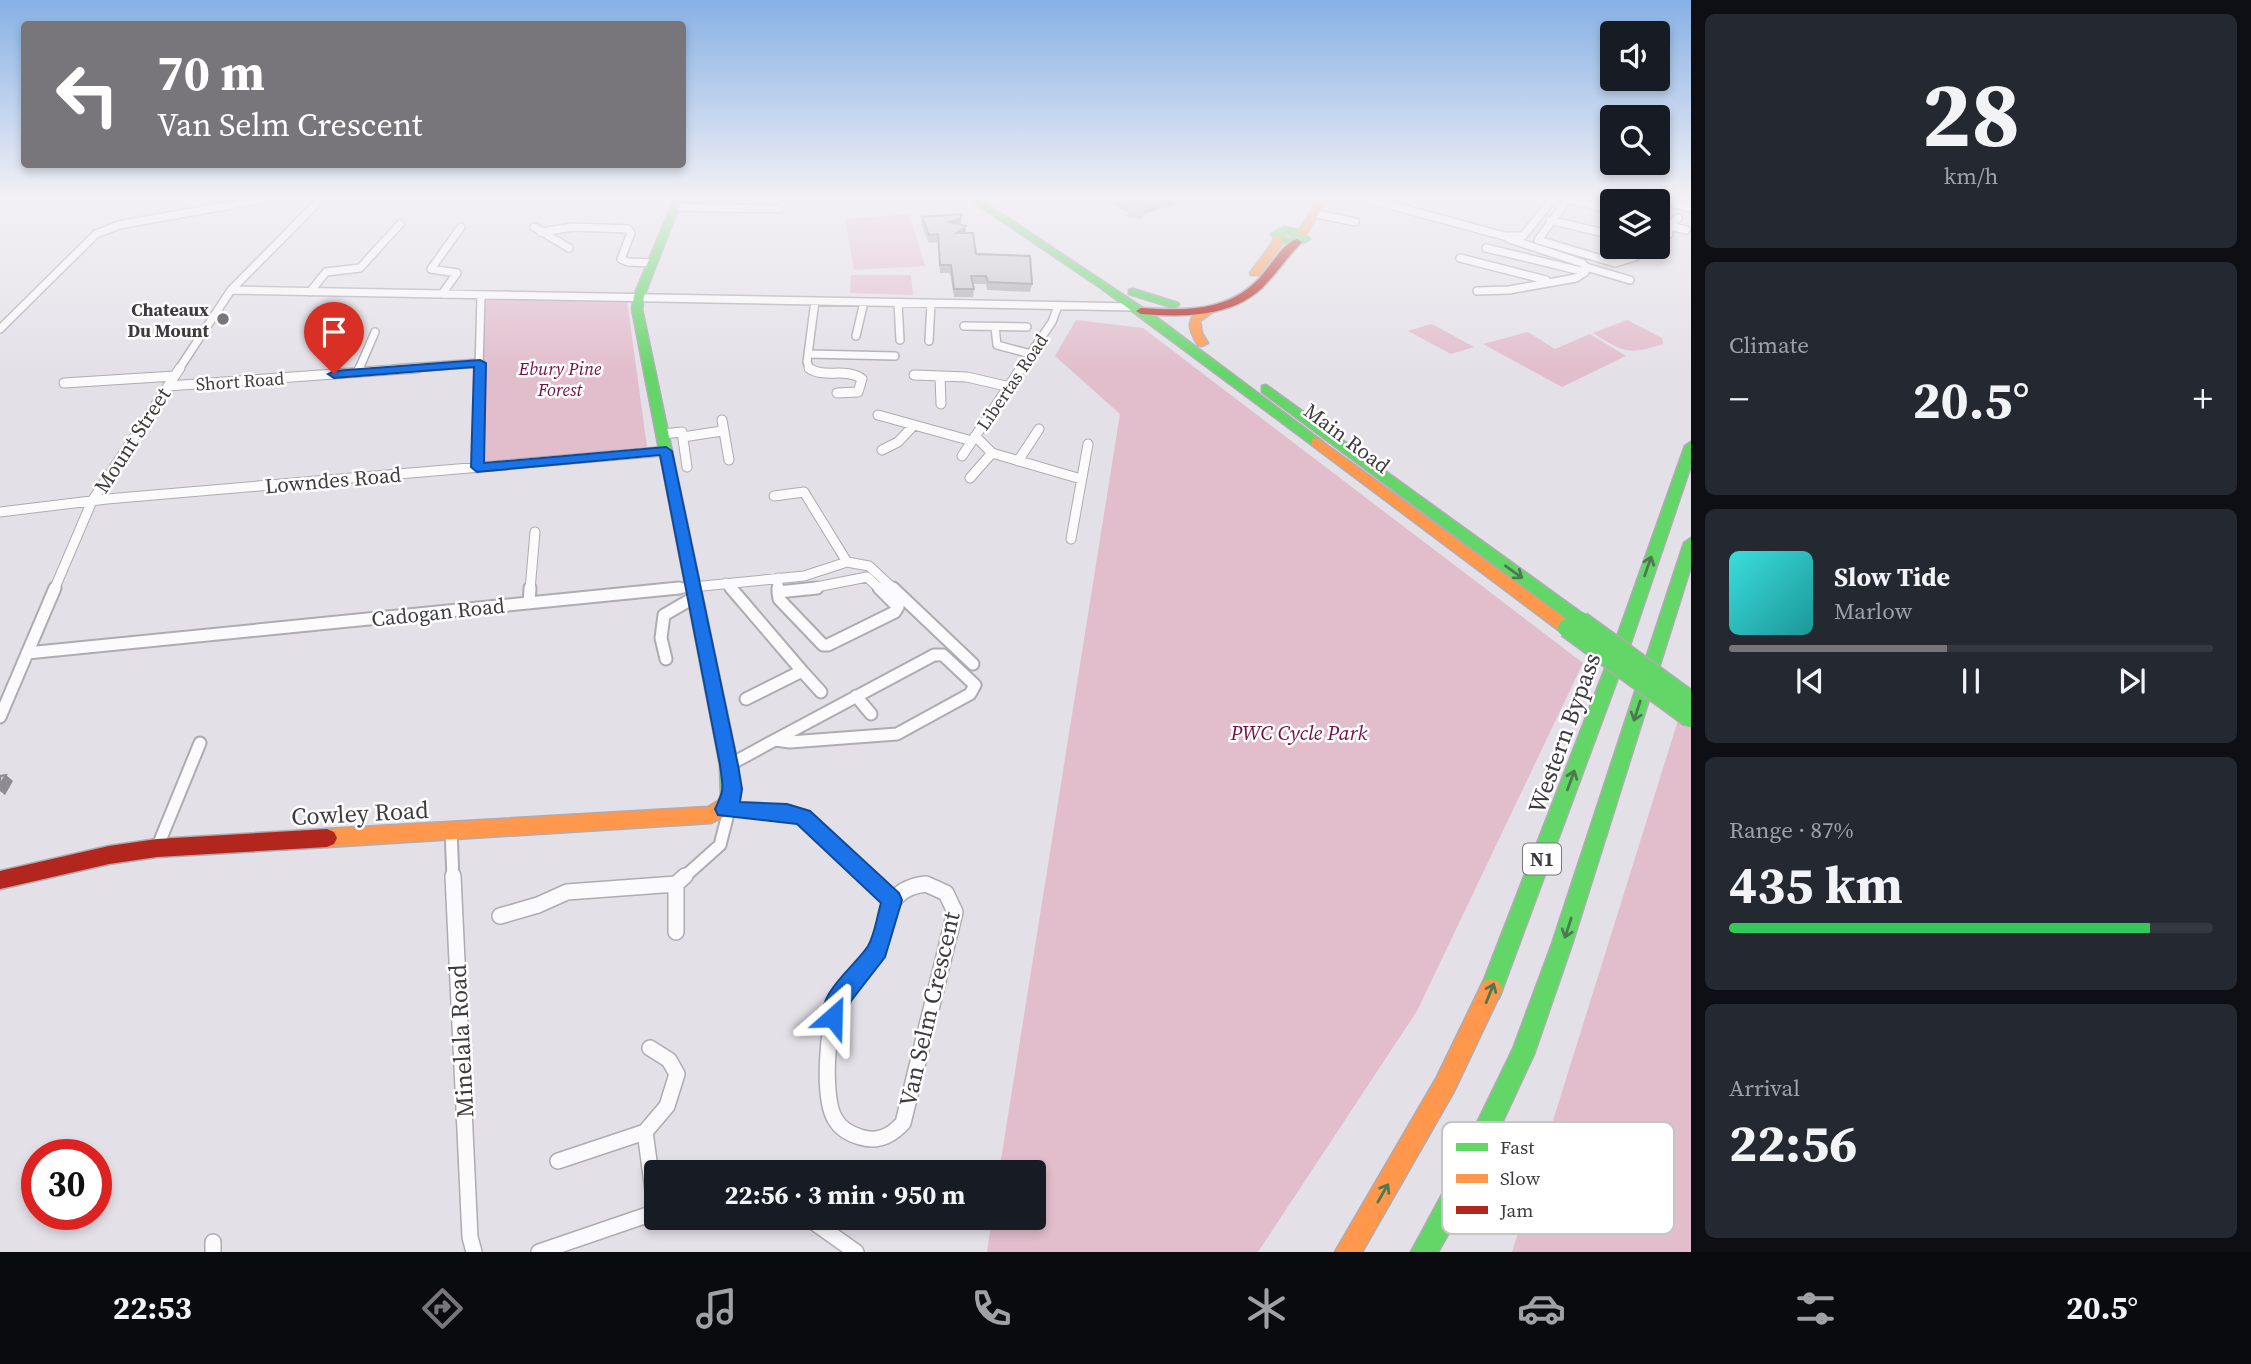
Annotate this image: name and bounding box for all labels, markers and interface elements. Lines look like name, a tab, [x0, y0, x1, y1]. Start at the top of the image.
map controls	[1600, 21, 1670, 259]
button: sound	[1600, 21, 1670, 91]
text: 70 m	[157, 39, 265, 106]
icon: left	[42, 49, 133, 140]
text: 28	[1922, 52, 2020, 176]
text: Van Selm Crescent	[157, 103, 422, 147]
button: search	[1600, 105, 1670, 175]
text: km/h	[1944, 160, 1998, 192]
button: layers	[1600, 189, 1670, 259]
place label: Chateaux Du Mount	[127, 297, 210, 343]
pin	[304, 302, 364, 374]
marker: Chateaux Du Mount	[215, 311, 231, 327]
icon: arrive	[315, 313, 353, 351]
street label: Libertas Road	[970, 329, 1054, 435]
text: Climate	[1729, 329, 1809, 361]
park label: Ebury Pine Forest	[518, 356, 602, 402]
text: 20.5°	[1912, 364, 2030, 435]
street label: Short Road	[195, 365, 285, 397]
text: −	[1729, 373, 1749, 425]
text: +	[2193, 373, 2213, 425]
street label: Mount Street	[87, 381, 177, 499]
street label: Main Road	[1298, 396, 1396, 480]
street label: Lowndes Road	[263, 460, 403, 500]
one-way arrow	[1643, 556, 1655, 578]
text: Slow Tide	[1834, 559, 1950, 595]
one-way arrow	[1504, 564, 1523, 579]
street label: Cadogan Road	[370, 591, 506, 633]
text: Marlow	[1834, 595, 1912, 627]
street label: Western Bypass	[1520, 648, 1608, 818]
icon: previous	[1791, 662, 1829, 700]
icon: pause	[1952, 662, 1990, 700]
icon: next	[2113, 662, 2151, 700]
one-way arrow	[1630, 700, 1643, 722]
park label: PWC Cycle Park	[1229, 718, 1368, 747]
one-way arrow	[1565, 769, 1578, 791]
street label: Cowley Road	[290, 793, 430, 833]
text: Range · 87%	[1729, 814, 1854, 846]
road number: N1	[1523, 844, 1561, 874]
text: 435 km	[1729, 849, 1903, 920]
street label: Van Selm Crescent	[891, 908, 968, 1110]
one-way arrow	[1560, 916, 1573, 938]
street label: Minelala Road	[440, 963, 481, 1119]
position arrow	[796, 980, 870, 1054]
one-way arrow	[1485, 982, 1498, 1004]
text: Arrival	[1729, 1072, 1800, 1104]
text: 22:56	[1729, 1107, 1857, 1178]
legend	[1442, 1122, 1674, 1234]
text: Fast	[1500, 1134, 1535, 1160]
speed limit sign: 30	[21, 1139, 112, 1230]
text: Slow	[1500, 1165, 1541, 1191]
text: 22:56 · 3 min · 950 m	[725, 1177, 965, 1213]
one-way arrow	[1376, 1183, 1390, 1203]
text: Jam	[1499, 1197, 1533, 1223]
icon: directions	[418, 1284, 467, 1333]
icon: music	[692, 1284, 741, 1333]
icon: phone	[967, 1284, 1016, 1333]
icon: climate	[1242, 1284, 1291, 1333]
icon: car	[1517, 1284, 1566, 1333]
icon: filters	[1791, 1284, 1840, 1333]
text: 22:53	[113, 1286, 192, 1330]
text: 20.5°	[2066, 1286, 2138, 1330]

